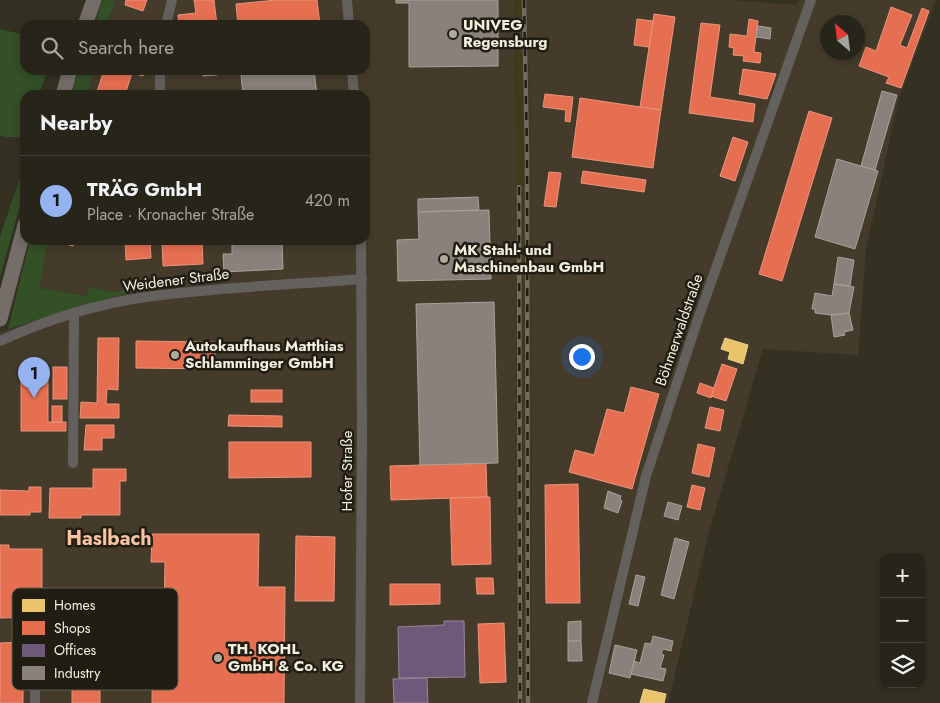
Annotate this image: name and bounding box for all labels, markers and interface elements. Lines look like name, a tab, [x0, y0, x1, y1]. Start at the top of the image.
place label: UNIVEG Regensburg	[463, 14, 547, 53]
north arrow	[820, 15, 865, 60]
search box	[20, 20, 370, 75]
marker: UNIVEG Regensburg	[447, 28, 459, 40]
icon: search	[38, 34, 66, 62]
text: Search here	[78, 34, 174, 61]
text: Nearby	[40, 108, 112, 138]
text: TRÄG GmbH	[87, 176, 202, 203]
text: 1	[52, 189, 60, 212]
text: 420 m	[305, 189, 350, 212]
text: Place · Kronacher Straße	[87, 203, 254, 226]
place label: MK Stahl- und Maschinenbau GmbH	[454, 239, 604, 278]
marker: MK Stahl- und Maschinenbau GmbH	[438, 253, 450, 265]
street label: Weidener Straße	[121, 263, 231, 297]
street label: Böhmerwaldstraße	[650, 271, 709, 389]
place label: Autokaufhaus Matthias Schlamminger GmbH	[184, 335, 344, 374]
your location	[569, 344, 595, 370]
marker: Autokaufhaus Matthias Schlamminger GmbH	[169, 349, 181, 361]
pin: 1	[18, 357, 50, 398]
street label: Hofer Straße	[336, 430, 358, 511]
district label: Haslbach	[66, 524, 152, 553]
map controls	[880, 553, 925, 688]
button: +	[880, 553, 925, 598]
legend	[12, 588, 178, 690]
text: Homes	[54, 595, 96, 615]
button: −	[880, 598, 925, 643]
text: Shops	[54, 618, 91, 638]
place label: TH. KOHL GmbH & Co. KG	[228, 638, 344, 677]
text: Offices	[54, 640, 97, 660]
button: layers	[880, 643, 925, 688]
marker: TH. KOHL GmbH & Co. KG	[212, 652, 224, 664]
text: Industry	[54, 663, 101, 683]

